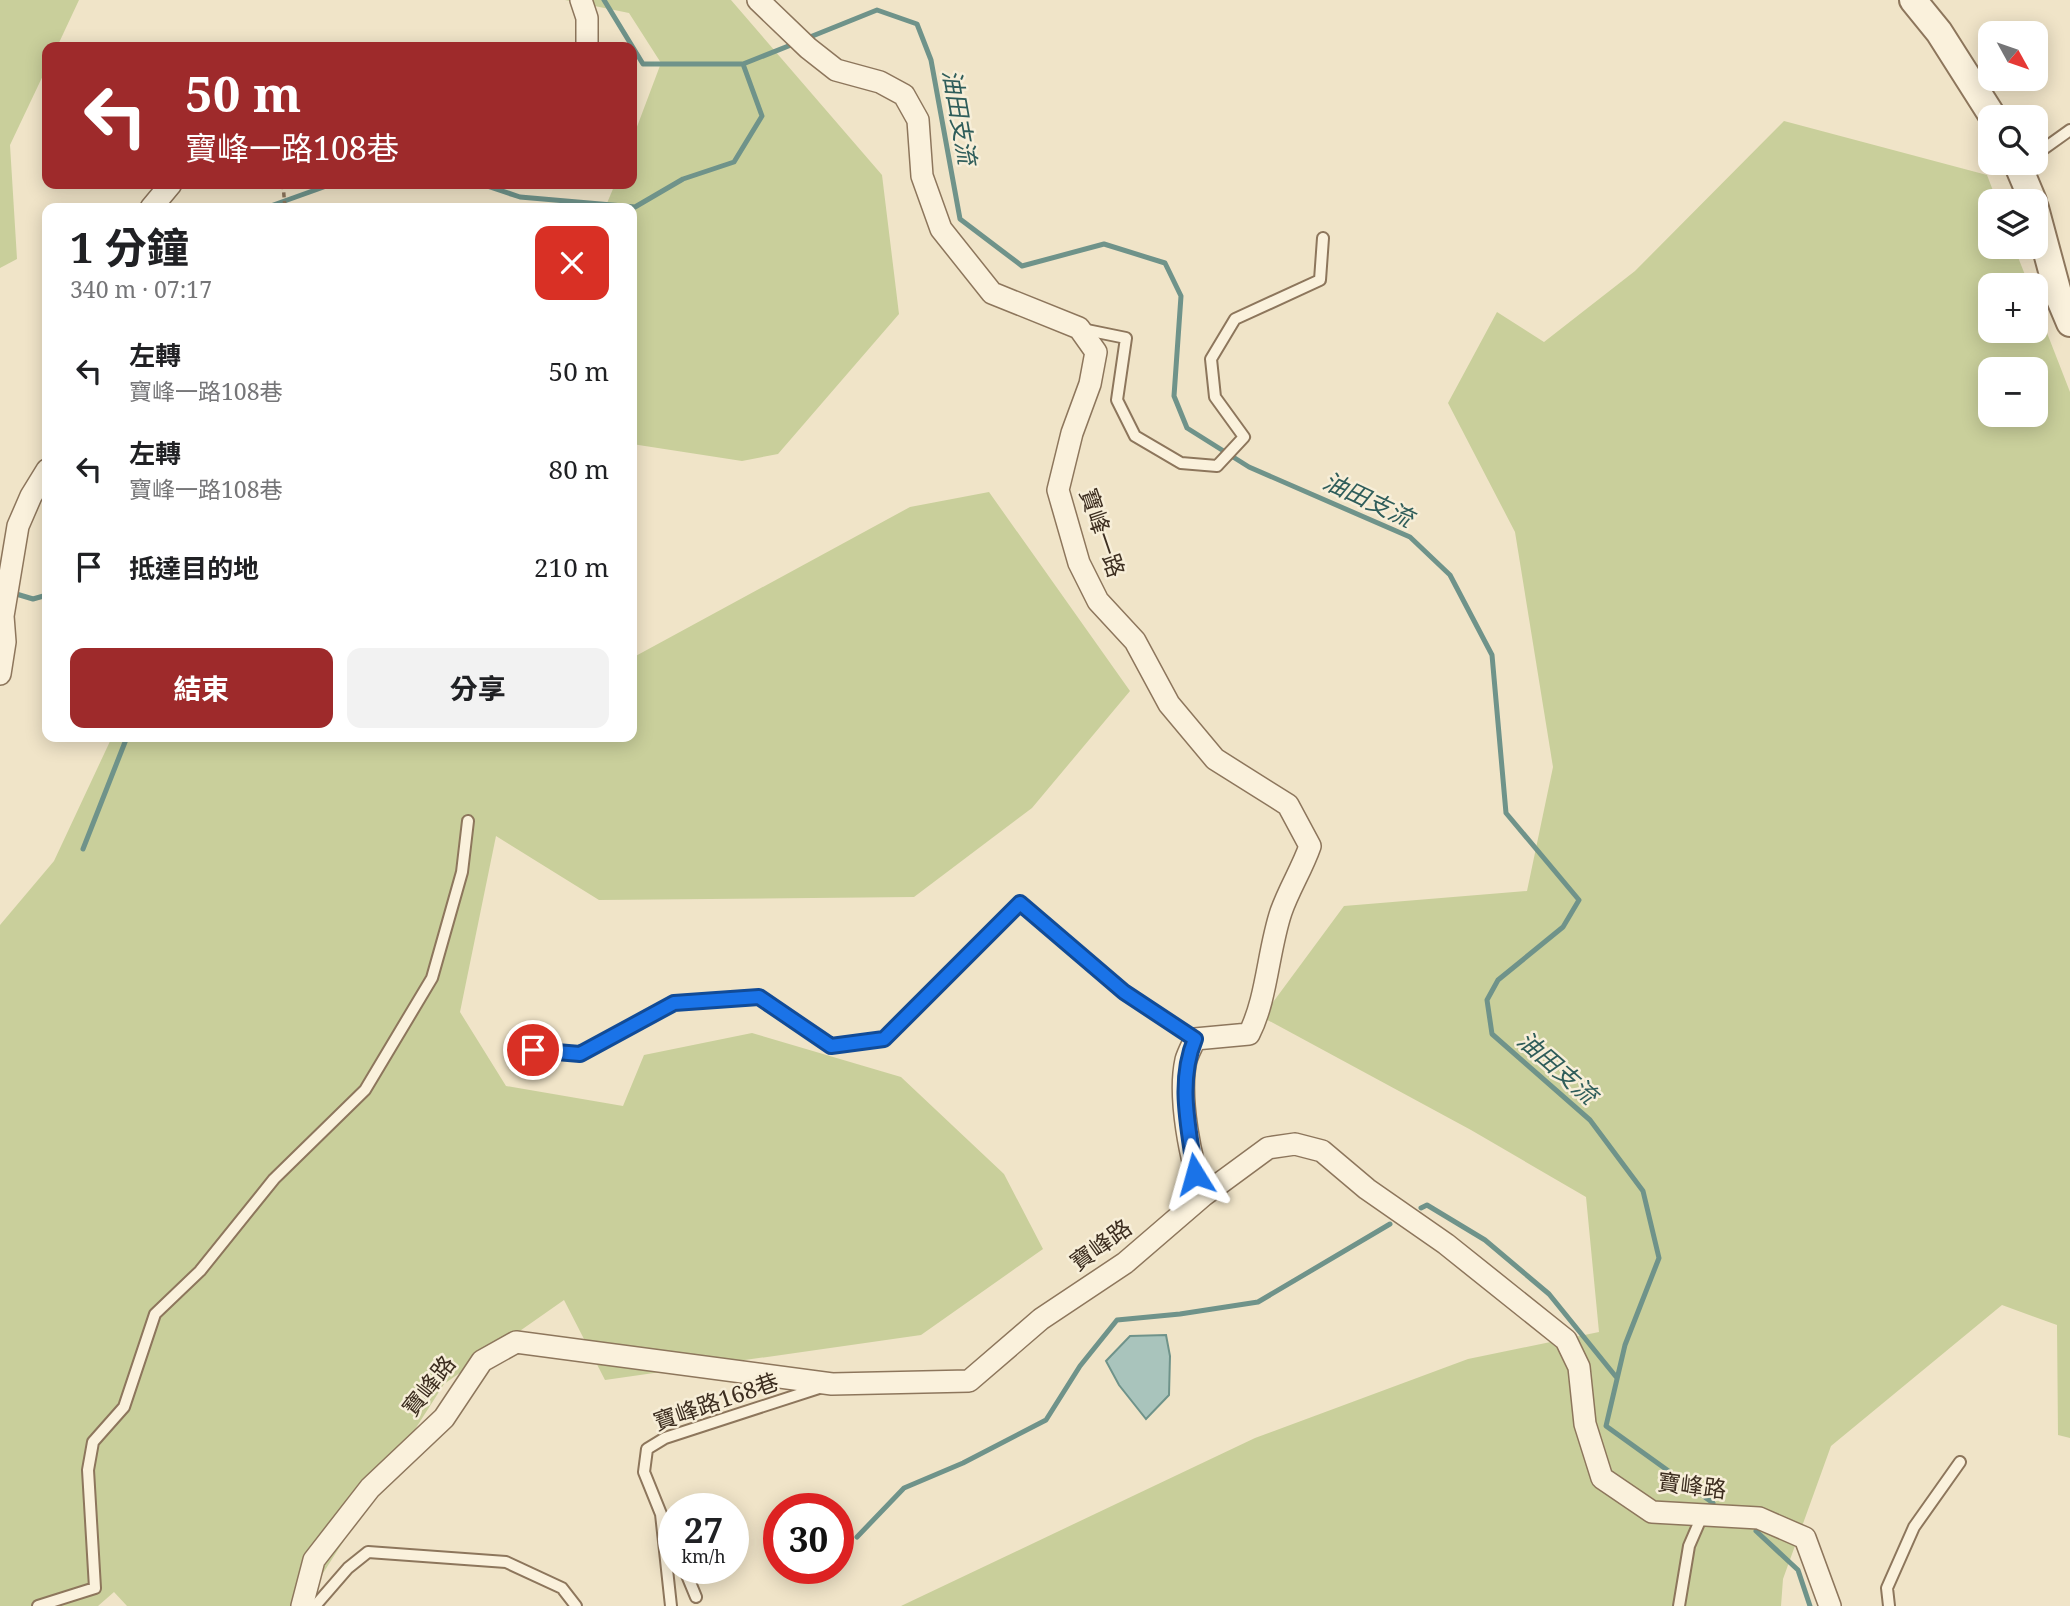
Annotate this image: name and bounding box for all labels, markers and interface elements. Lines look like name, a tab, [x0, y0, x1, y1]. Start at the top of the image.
north arrow	[1978, 21, 2048, 91]
map controls	[1978, 21, 2048, 427]
text: 50 m	[185, 60, 301, 126]
water label: 油田支流	[936, 67, 986, 170]
icon: left	[70, 70, 161, 161]
button: search	[1978, 105, 2048, 175]
text: 寶峰一路108巷	[185, 126, 399, 169]
button: layers	[1978, 189, 2048, 259]
text: 1 分鐘	[70, 218, 189, 275]
button: close	[535, 226, 609, 300]
text: 340 m · 07:17	[70, 273, 212, 305]
button: +	[1978, 273, 2048, 343]
text: 左轉	[129, 337, 181, 373]
icon: left	[70, 352, 108, 390]
text: 50 m	[549, 353, 609, 389]
button: −	[1978, 357, 2048, 427]
text: 寶峰一路108巷	[129, 375, 283, 407]
text: 左轉	[129, 435, 181, 471]
icon: left	[70, 450, 108, 488]
text: 80 m	[549, 451, 609, 487]
water label: 油田支流	[1318, 463, 1422, 535]
text: 寶峰一路108巷	[129, 473, 283, 505]
street label: 寶峰一路	[1073, 484, 1133, 581]
icon: arrive	[70, 548, 108, 586]
text: 210 m	[534, 549, 609, 585]
text: 抵達目的地	[129, 550, 259, 586]
button: 結束	[70, 648, 333, 728]
button: 分享	[347, 648, 609, 728]
pin	[503, 1020, 563, 1080]
water label: 油田支流	[1511, 1023, 1607, 1113]
icon: arrive	[514, 1031, 552, 1069]
position arrow	[1158, 1137, 1232, 1211]
street label: 寶峰路	[1063, 1211, 1138, 1277]
street label: 寶峰路	[394, 1348, 462, 1422]
street label: 寶峰路168巷	[649, 1365, 783, 1437]
street label: 寶峰路	[1656, 1465, 1728, 1505]
speed limit sign: 30	[763, 1493, 854, 1584]
text: 27	[684, 1506, 723, 1553]
text: km/h	[681, 1544, 726, 1568]

